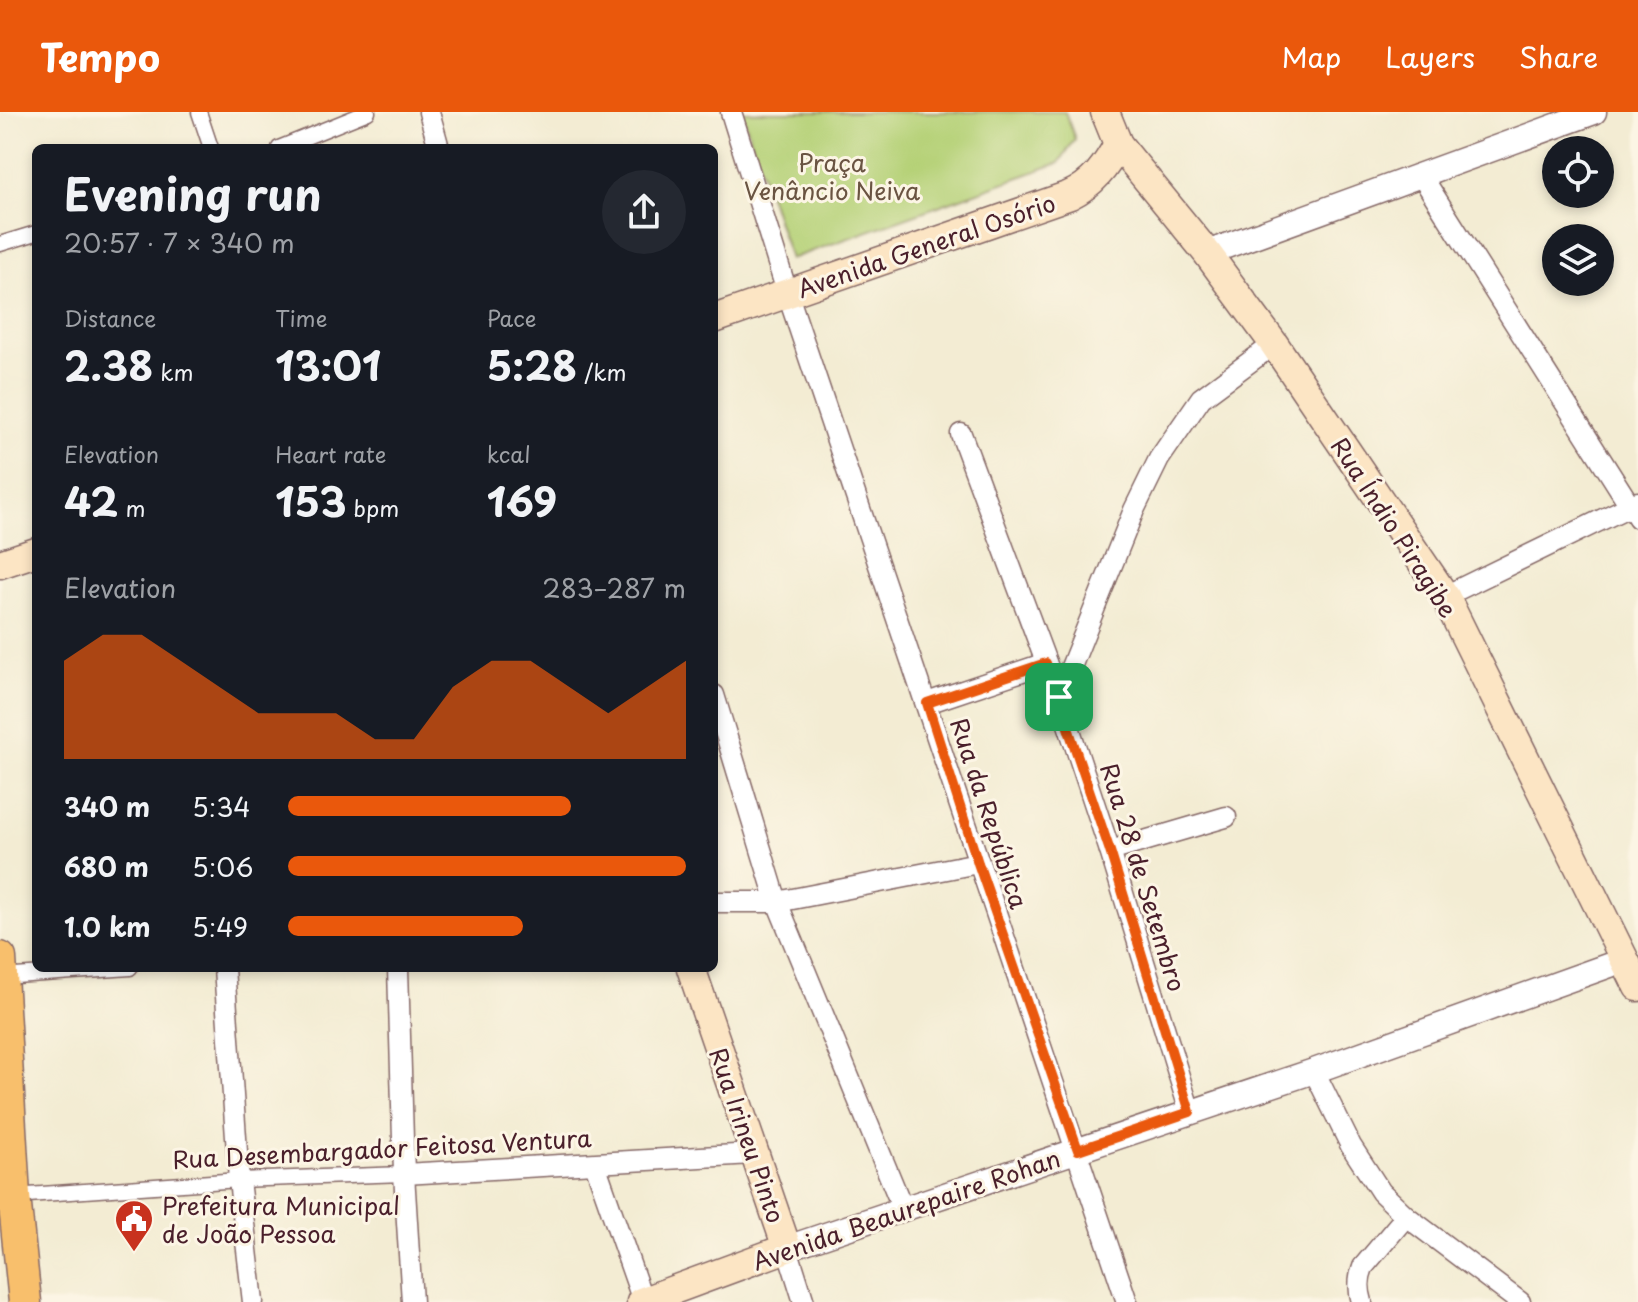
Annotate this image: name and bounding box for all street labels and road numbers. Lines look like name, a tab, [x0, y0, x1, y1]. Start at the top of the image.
street label: Avenida General Osório	[792, 184, 1060, 306]
street label: Rua Índio Piragibe	[1323, 430, 1467, 624]
street label: Rua da República	[942, 713, 1038, 913]
street label: Rua 28 de Setembro	[1092, 759, 1196, 995]
street label: Rua Irineu Pinto	[701, 1043, 795, 1227]
street label: Rua Desembargador Feitosa Ventura	[172, 1119, 593, 1177]
street label: Avenida Beaurepaire Rohan	[747, 1139, 1065, 1279]

